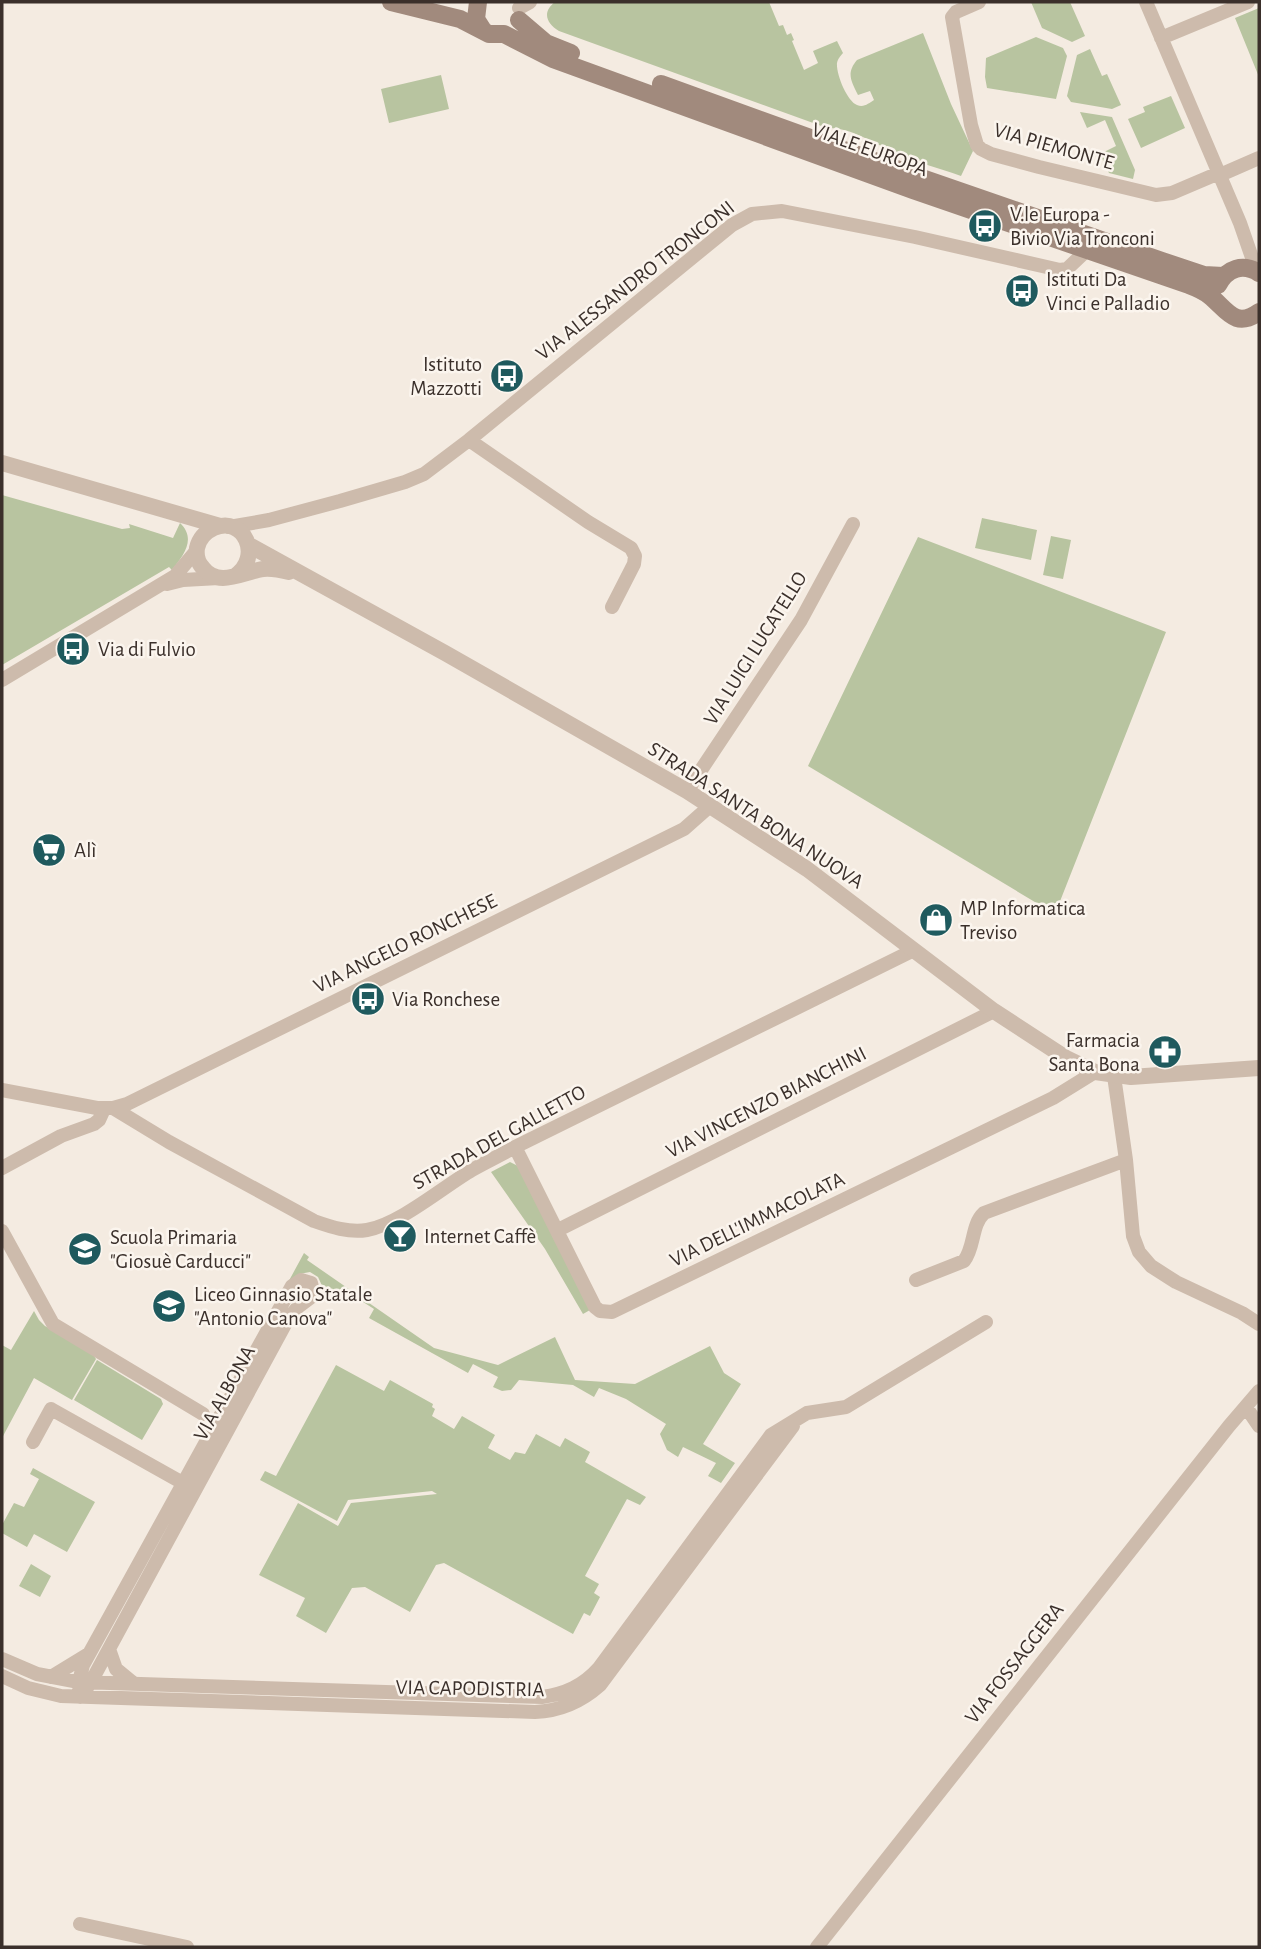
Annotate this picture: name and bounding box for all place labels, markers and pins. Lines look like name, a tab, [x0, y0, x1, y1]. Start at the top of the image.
place label: V.le Europa - Bivio Via Tronconi	[1010, 204, 1155, 249]
bus stop icon: V.le Europa - Bivio Via Tronconi	[966, 207, 1004, 245]
place label: Istituti Da Vinci e Palladio	[1046, 269, 1170, 314]
bus stop icon: Istituti Da Vinci e Palladio	[1003, 272, 1041, 310]
place label: Istituto Mazzotti	[410, 354, 482, 399]
bus stop icon: Istituto Mazzotti	[488, 357, 526, 395]
bus stop icon: Via di Fulvio	[54, 630, 92, 668]
place label: Via di Fulvio	[98, 639, 196, 660]
supermarket icon: Alì	[30, 831, 68, 869]
place label: Alì	[74, 840, 96, 861]
place label: MP Informatica Treviso	[960, 898, 1086, 943]
shop icon: MP Informatica Treviso	[917, 901, 955, 939]
bus stop icon: Via Ronchese	[349, 980, 387, 1018]
place label: Via Ronchese	[392, 989, 500, 1010]
place label: Farmacia Santa Bona	[1049, 1030, 1140, 1075]
pharmacy icon: Farmacia Santa Bona	[1146, 1033, 1184, 1071]
bar icon: Internet Caffè	[381, 1217, 419, 1255]
place label: Internet Caffè	[424, 1226, 536, 1247]
place label: Scuola Primaria "Giosuè Carducci"	[110, 1227, 251, 1272]
school or university icon: Scuola Primaria "Giosuè Carducci"	[66, 1230, 104, 1268]
place label: Liceo Ginnasio Statale "Antonio Canova"	[194, 1284, 372, 1329]
school or university icon: Liceo Ginnasio Statale "Antonio Canova"	[150, 1287, 188, 1325]

